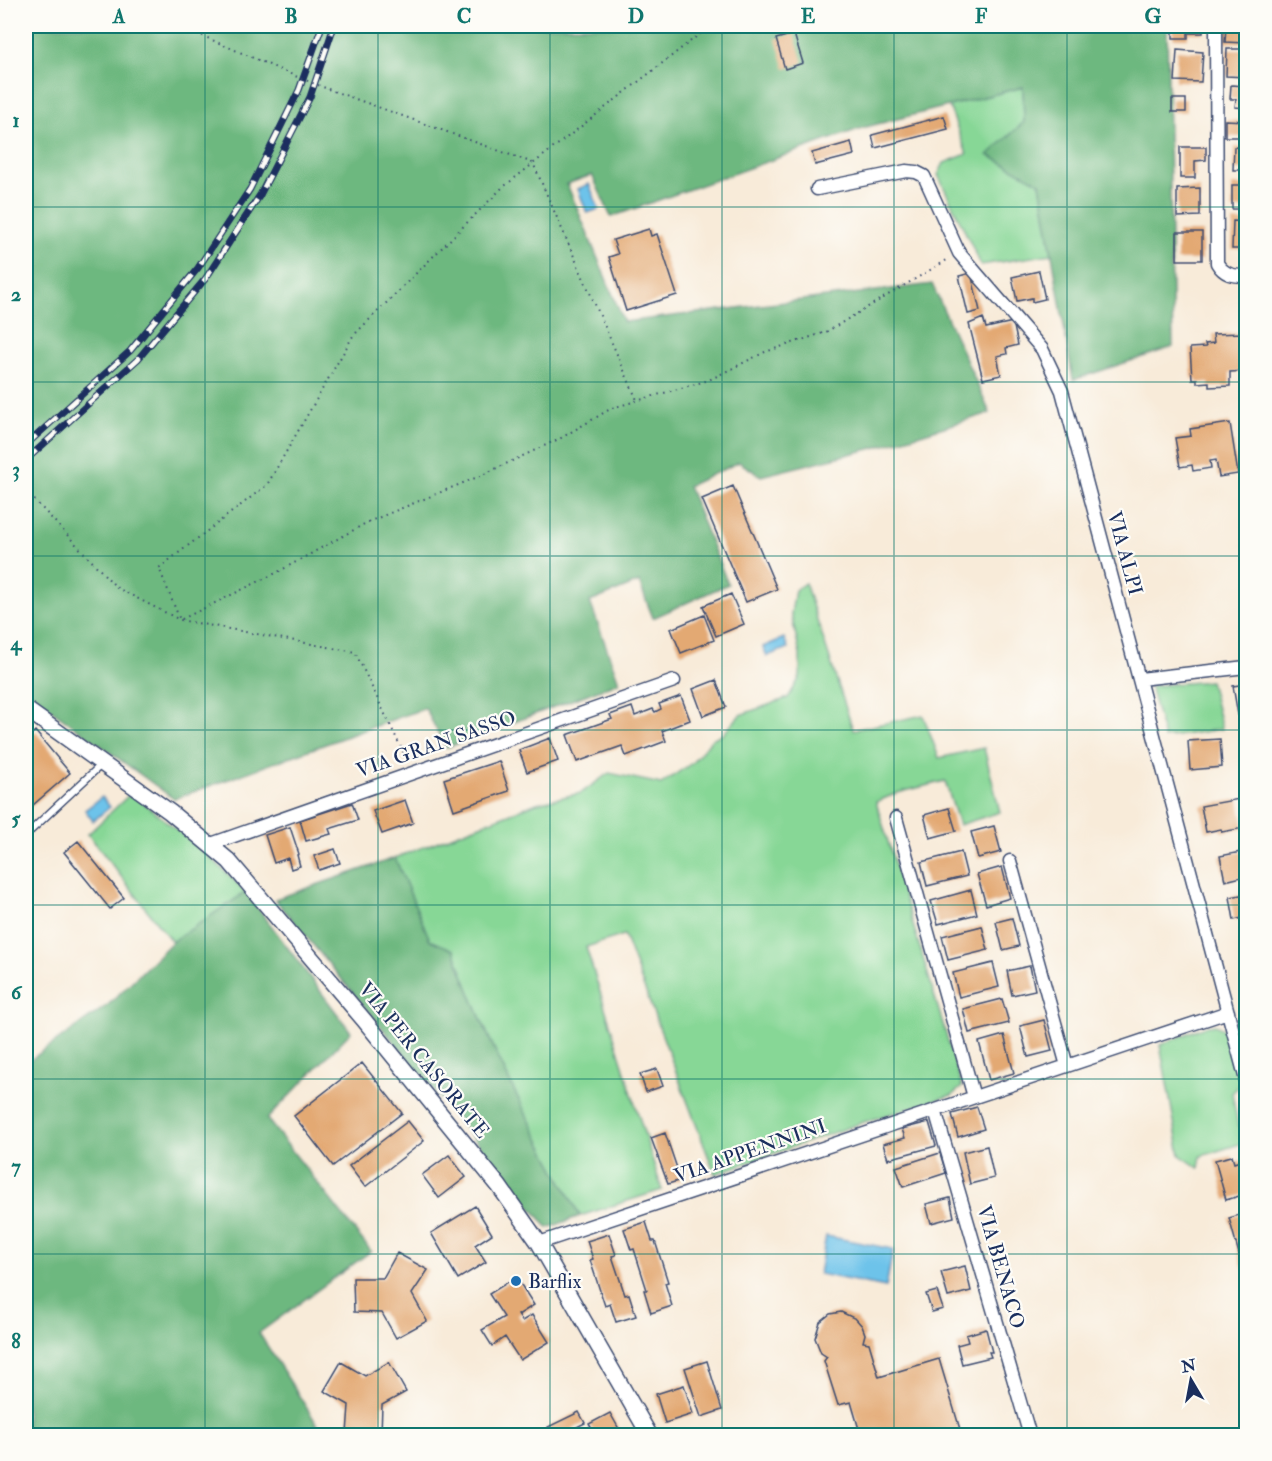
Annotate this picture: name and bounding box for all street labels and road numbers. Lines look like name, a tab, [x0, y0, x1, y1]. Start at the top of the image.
street label: VIA ALPI	[1102, 508, 1148, 598]
street label: VIA GRAN SASSO	[353, 705, 519, 783]
street label: VIA PER CASORATE	[353, 977, 495, 1143]
street label: VIA APPENNINI	[671, 1113, 829, 1189]
street label: VIA BENACO	[971, 1202, 1031, 1332]

